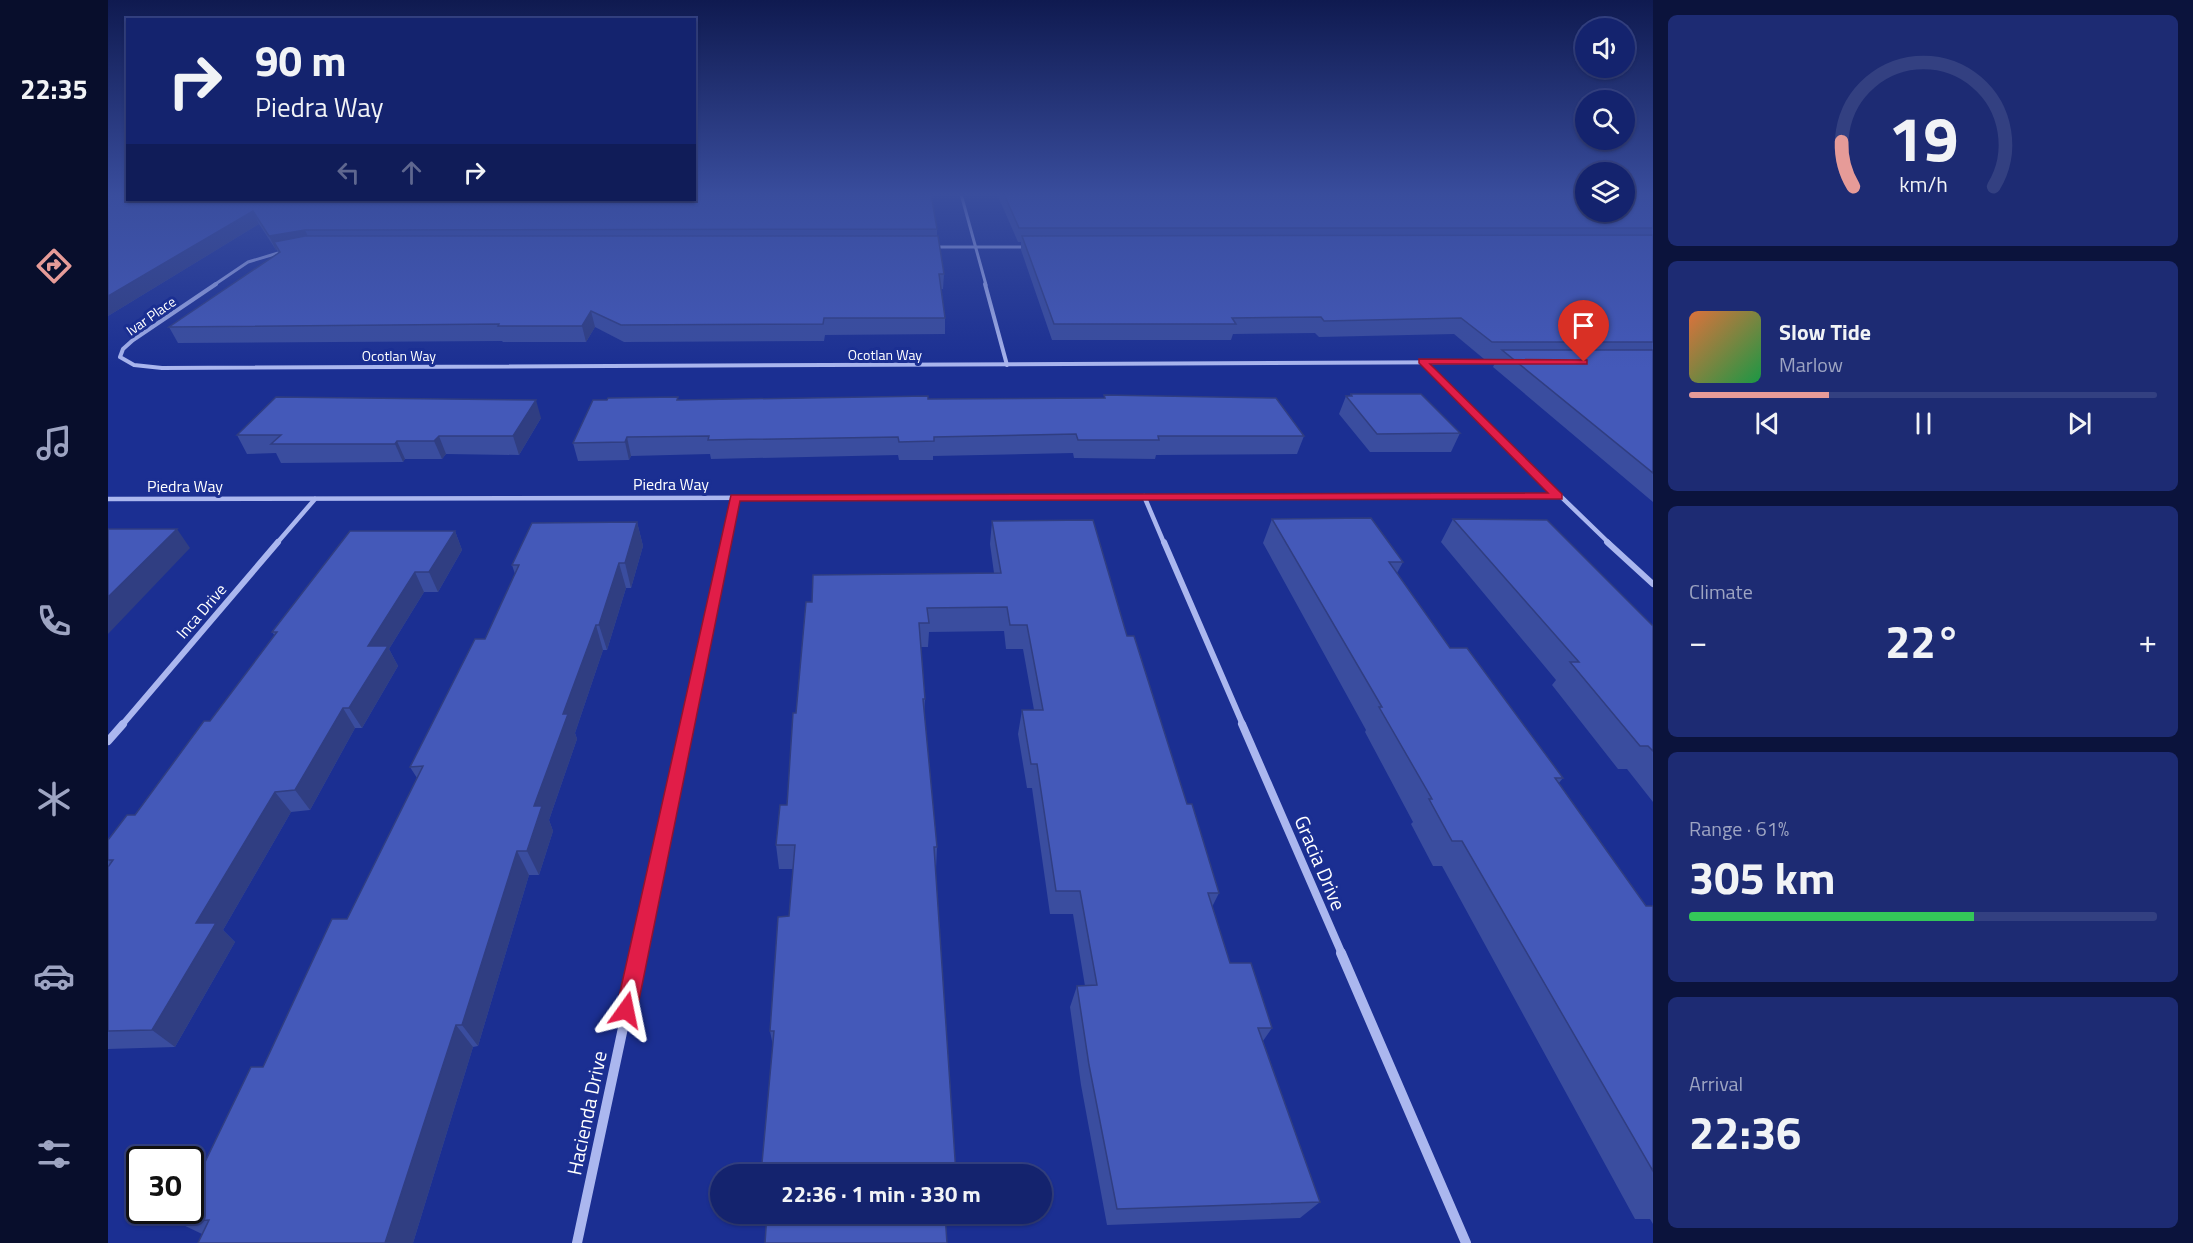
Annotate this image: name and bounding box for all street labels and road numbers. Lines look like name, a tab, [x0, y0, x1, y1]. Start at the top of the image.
street label: Ivar Place	[121, 291, 180, 340]
street label: Ocotlan Way	[848, 344, 922, 365]
street label: Ocotlan Way	[362, 345, 436, 366]
street label: Piedra Way	[633, 472, 709, 496]
street label: Piedra Way	[147, 474, 223, 498]
street label: Inca Drive	[170, 578, 232, 644]
street label: Gracia Drive	[1287, 810, 1354, 915]
street label: Hacienda Drive	[558, 1048, 615, 1178]

